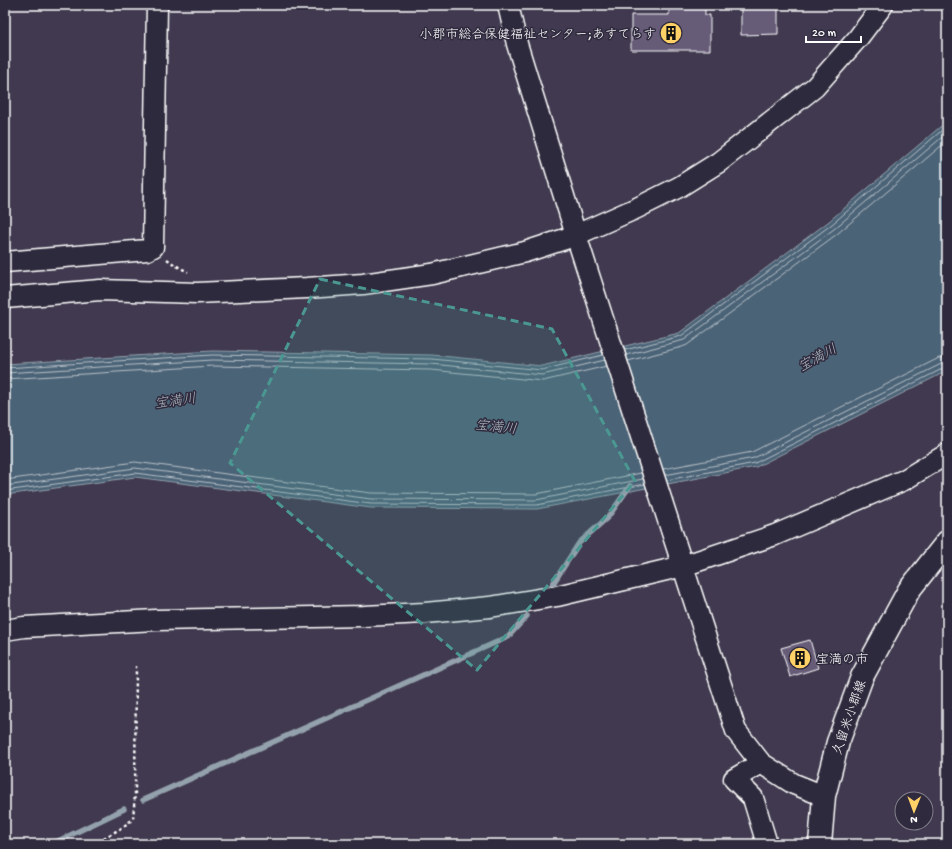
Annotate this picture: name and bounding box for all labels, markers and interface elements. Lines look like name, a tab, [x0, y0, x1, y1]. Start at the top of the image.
scale bar	[806, 18, 861, 44]
building icon: 小郡市総合保健福祉センター;あすてらす	[658, 20, 684, 46]
place label: 小郡市総合保健福祉センター;あすてらす	[419, 27, 656, 43]
text: 20 m	[812, 27, 837, 41]
water label: 宝満川	[795, 341, 841, 377]
water label: 宝満川	[153, 390, 197, 414]
water label: 宝満川	[474, 417, 518, 439]
building icon: 宝満の市	[787, 645, 813, 671]
place label: 宝満の市	[816, 653, 868, 668]
street label: 久留米小郡線	[831, 678, 870, 757]
north arrow	[894, 791, 934, 831]
text: N	[910, 813, 918, 825]

